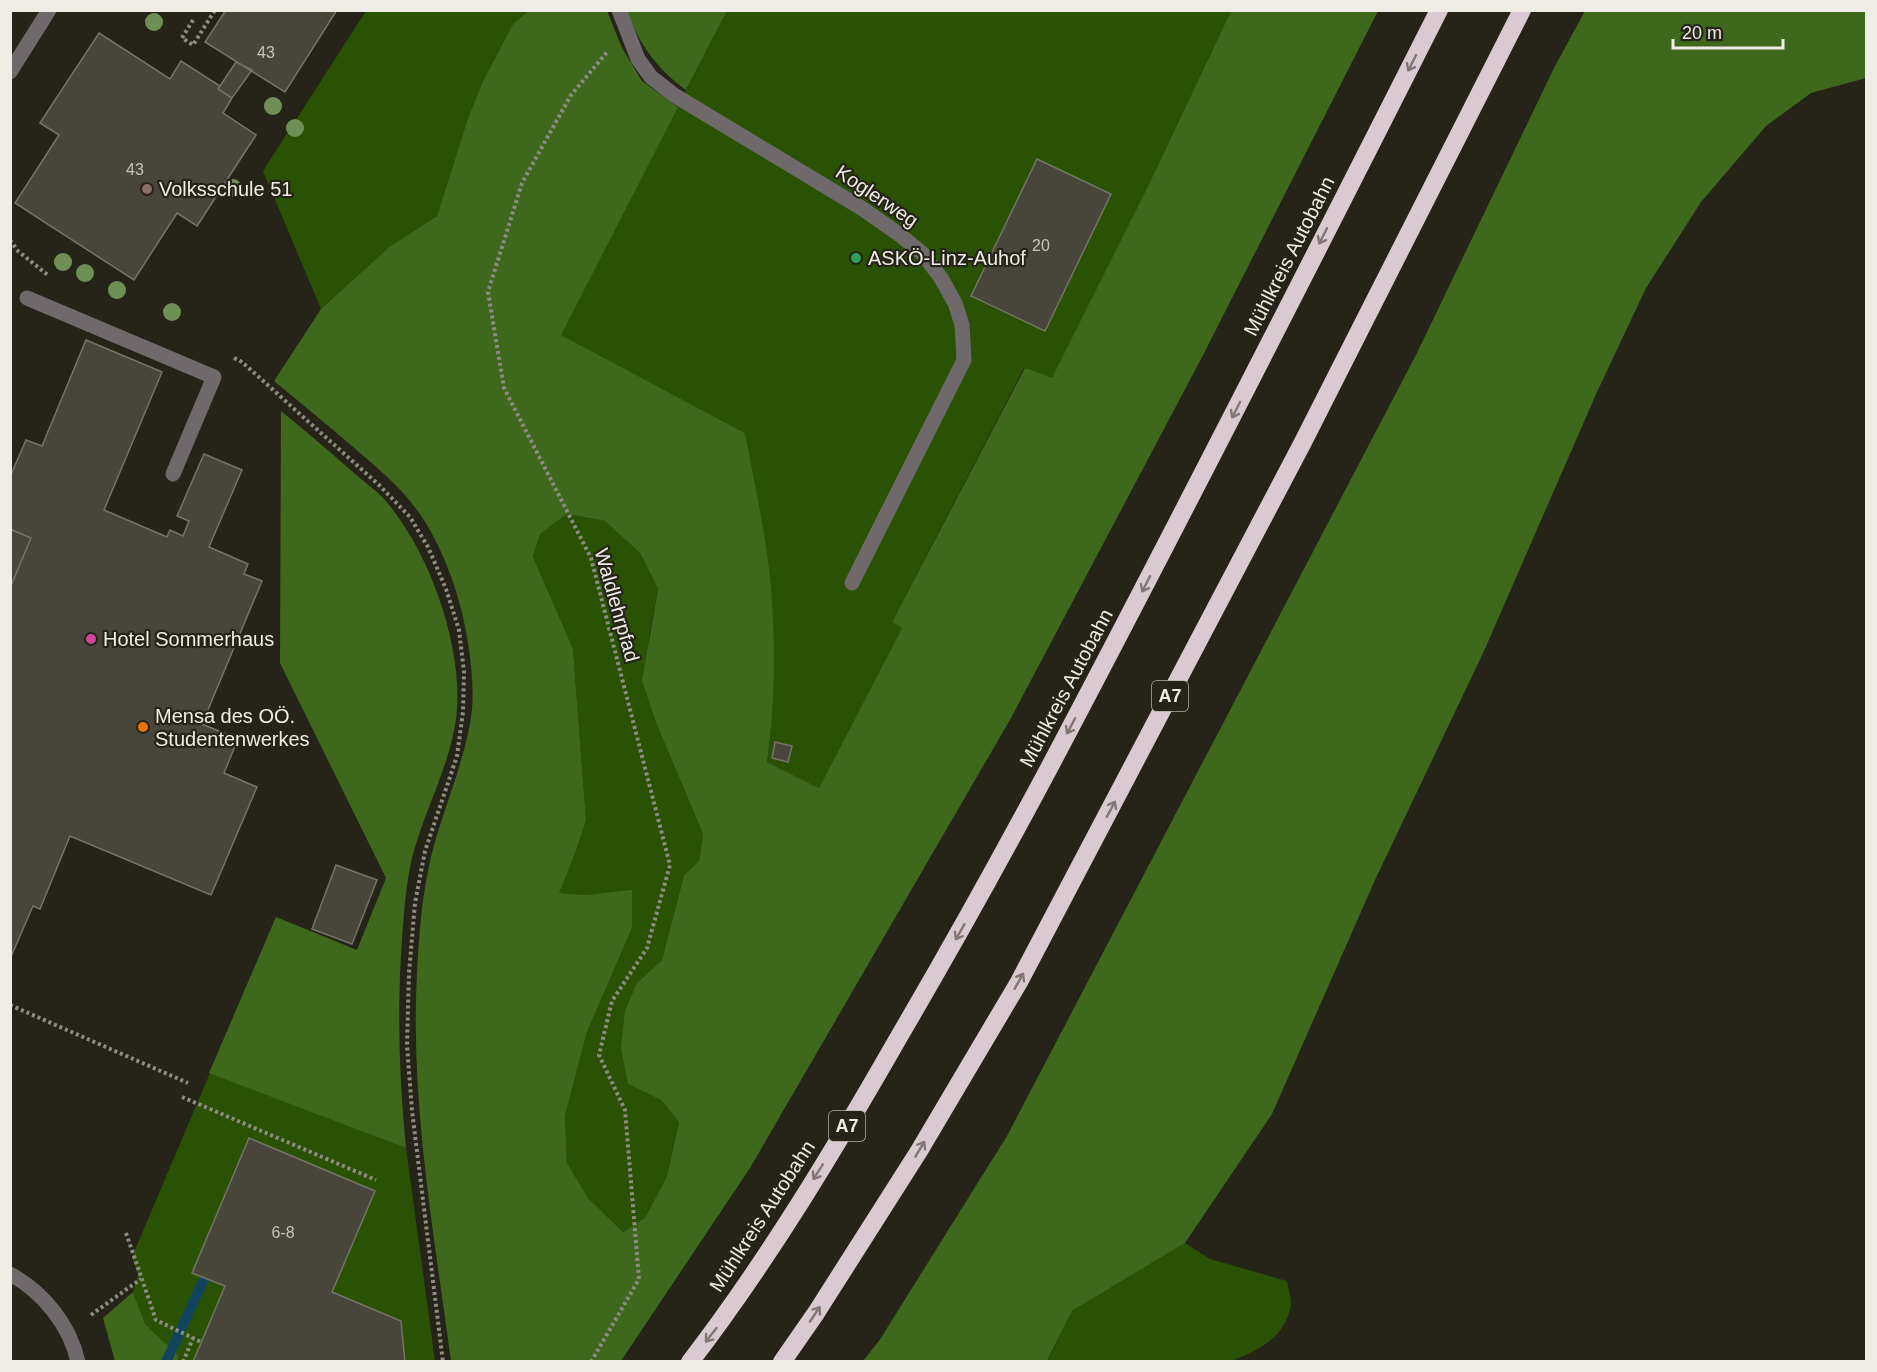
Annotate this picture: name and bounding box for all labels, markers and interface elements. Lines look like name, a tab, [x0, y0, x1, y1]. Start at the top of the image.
scale bar	[1673, 12, 1782, 50]
text: 20 m	[1682, 23, 1722, 43]
house number: 43	[257, 44, 275, 61]
one-way arrow	[1406, 53, 1418, 71]
street label: Koglerweg	[832, 160, 922, 232]
house number: 43	[126, 161, 144, 178]
street label: Mühlkreis Autobahn	[1239, 173, 1339, 339]
place label: Volksschule 51	[159, 178, 292, 200]
marker: Volksschule 51	[140, 182, 154, 196]
one-way arrow	[1317, 227, 1329, 245]
house number: 20	[1032, 237, 1050, 254]
place label: ASKÖ-Linz-Auhof	[868, 247, 1026, 269]
marker: ASKÖ-Linz-Auhof	[849, 251, 863, 265]
one-way arrow	[1229, 401, 1241, 419]
street label: Waldlehrpfad	[590, 546, 644, 664]
one-way arrow	[1140, 574, 1151, 592]
street label: Mühlkreis Autobahn	[1015, 605, 1117, 771]
place label: Hotel Sommerhaus	[103, 628, 274, 650]
marker: Hotel Sommerhaus	[84, 632, 98, 646]
road number: A7	[1152, 681, 1188, 711]
place label: Mensa des OÖ. Studentenwerkes	[155, 705, 310, 750]
one-way arrow	[1065, 717, 1076, 735]
marker: Mensa des OÖ. Studentenwerkes	[136, 720, 150, 734]
one-way arrow	[1105, 800, 1117, 818]
one-way arrow	[953, 923, 965, 940]
one-way arrow	[1013, 973, 1025, 990]
road number: A7	[829, 1111, 865, 1141]
street label: Mühlkreis Autobahn	[705, 1136, 819, 1296]
one-way arrow	[914, 1141, 926, 1158]
one-way arrow	[812, 1164, 825, 1181]
house number: 6-8	[271, 1224, 295, 1241]
one-way arrow	[809, 1306, 821, 1322]
one-way arrow	[704, 1327, 717, 1343]

